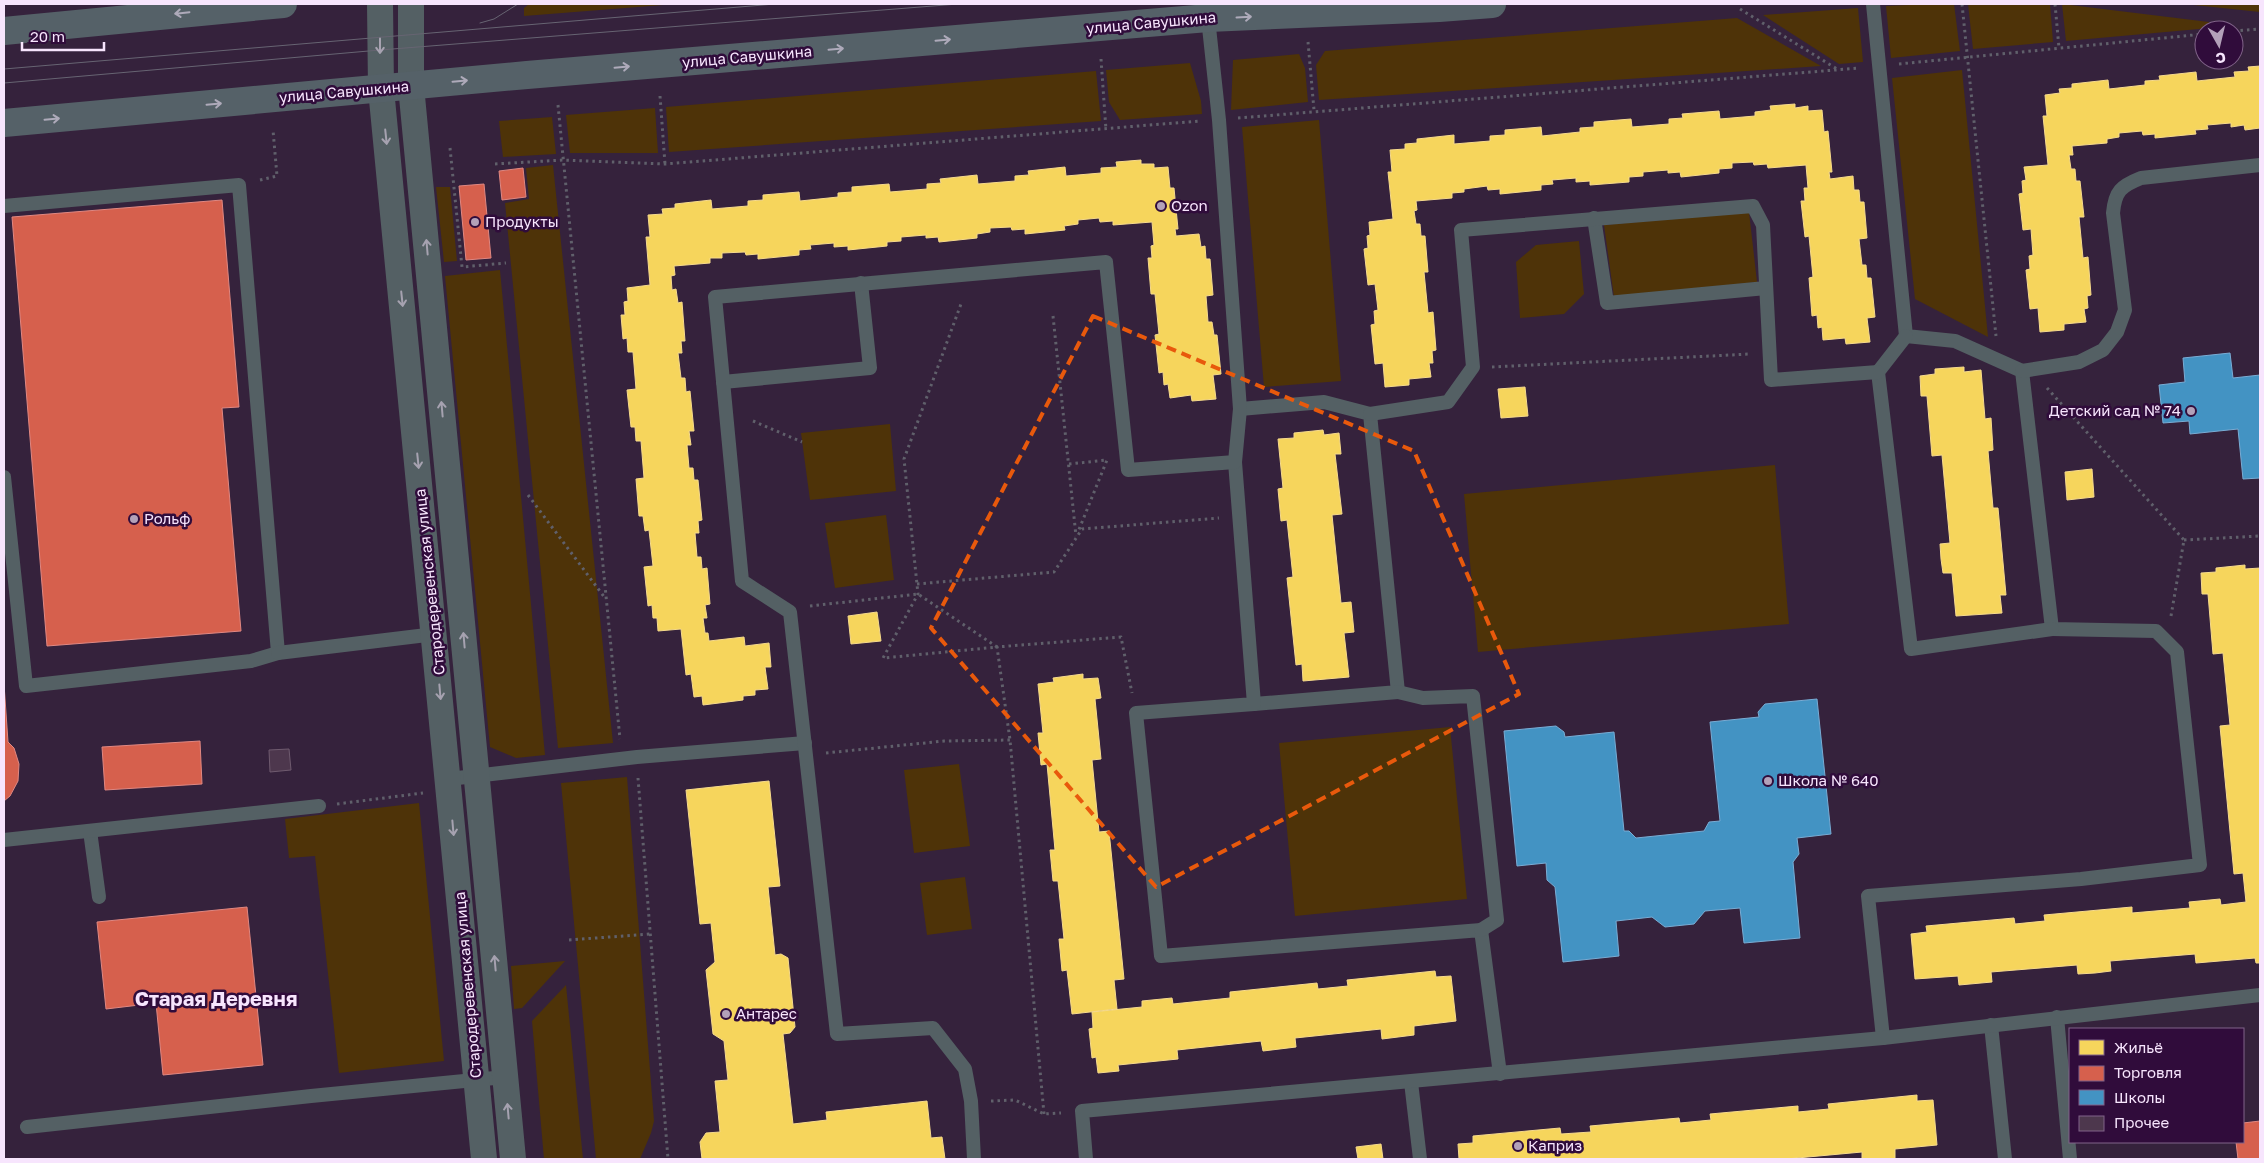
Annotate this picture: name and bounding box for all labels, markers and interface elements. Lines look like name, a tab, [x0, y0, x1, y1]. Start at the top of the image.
street label: улица Савушкина	[1085, 7, 1217, 37]
one-way arrow	[175, 8, 191, 18]
one-way arrow	[1236, 12, 1252, 21]
scale bar	[22, 20, 105, 52]
north arrow	[2194, 20, 2244, 70]
text: 20 m	[30, 27, 65, 45]
one-way arrow	[935, 36, 951, 45]
one-way arrow	[375, 38, 385, 54]
street label: улица Савушкина	[681, 41, 813, 71]
one-way arrow	[828, 45, 844, 54]
text: С	[2215, 49, 2227, 67]
one-way arrow	[614, 62, 630, 72]
street label: улица Савушкина	[278, 76, 410, 106]
one-way arrow	[452, 77, 468, 86]
one-way arrow	[206, 99, 222, 109]
one-way arrow	[44, 114, 60, 124]
one-way arrow	[381, 129, 391, 145]
place label: Ozon	[1171, 196, 1208, 214]
marker: Ozon	[1155, 200, 1167, 212]
place label: Продукты	[485, 212, 559, 230]
marker: Продукты	[469, 216, 481, 228]
one-way arrow	[422, 239, 432, 255]
one-way arrow	[397, 291, 407, 307]
one-way arrow	[437, 401, 447, 417]
place label: Детский сад № 74	[2049, 401, 2181, 419]
marker: Детский сад № 74	[2185, 405, 2197, 417]
one-way arrow	[413, 452, 423, 468]
street label: Стародеревенская улица	[410, 488, 448, 676]
place label: Рольф	[144, 509, 190, 527]
marker: Рольф	[128, 513, 140, 525]
one-way arrow	[459, 632, 469, 648]
one-way arrow	[436, 684, 445, 700]
place label: Школа № 640	[1778, 771, 1878, 789]
marker: Школа № 640	[1762, 775, 1774, 787]
one-way arrow	[448, 819, 458, 835]
street label: Стародеревенская улица	[450, 891, 484, 1079]
one-way arrow	[490, 955, 499, 971]
district label: Старая Деревня	[135, 986, 297, 1010]
place label: Антарес	[736, 1004, 797, 1022]
marker: Антарес	[720, 1008, 732, 1020]
legend	[2069, 1028, 2244, 1143]
text: Жильё	[2114, 1038, 2163, 1056]
text: Торговля	[2114, 1063, 2182, 1081]
text: Школы	[2114, 1088, 2165, 1106]
one-way arrow	[504, 1103, 513, 1119]
text: Прочее	[2114, 1113, 2170, 1131]
place label: Каприз	[1528, 1136, 1582, 1154]
marker: Каприз	[1512, 1140, 1524, 1152]

